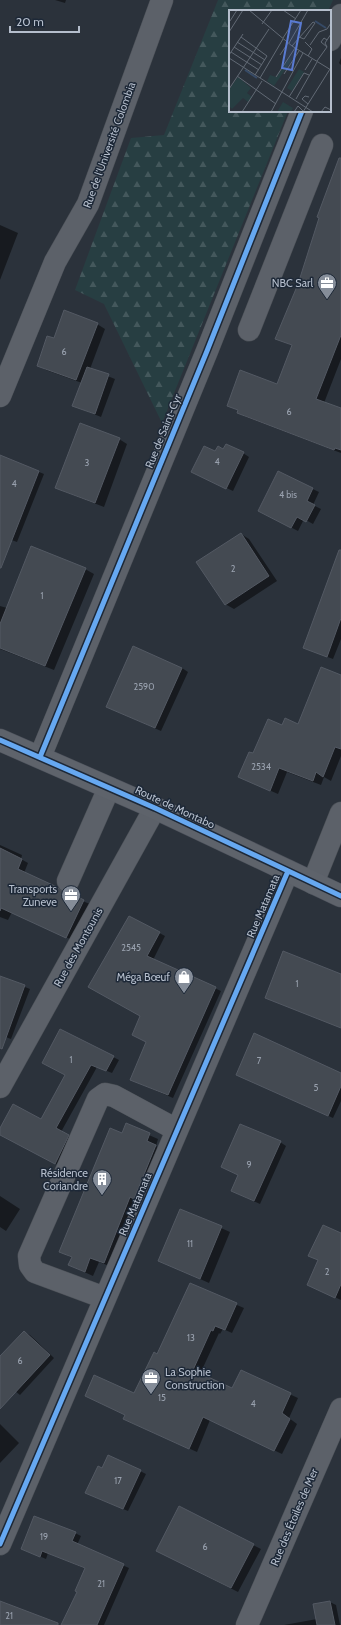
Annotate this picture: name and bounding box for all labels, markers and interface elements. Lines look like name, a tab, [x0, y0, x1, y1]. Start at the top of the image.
scale bar	[10, 8, 79, 34]
inset map	[229, 10, 331, 112]
text: 20 m	[16, 14, 44, 29]
street label: Rue de l'Université Colombia	[80, 79, 139, 210]
office icon: NBC Sarl	[316, 272, 338, 300]
place label: NBC Sarl	[272, 276, 313, 290]
house number: 6	[61, 346, 67, 357]
street label: Rue de Saint-Cyr	[142, 391, 184, 470]
house number: 6	[286, 406, 292, 417]
house number: 4	[214, 456, 220, 467]
house number: 3	[85, 457, 90, 468]
house number: 4	[11, 478, 17, 489]
house number: 4 bis	[279, 489, 297, 500]
house number: 2	[231, 563, 236, 574]
house number: 1	[41, 590, 44, 601]
house number: 2590	[134, 681, 154, 692]
house number: 2534	[251, 761, 271, 772]
street label: Route de Montabo	[133, 782, 217, 832]
street label: Rue Matamata	[243, 872, 283, 940]
place label: Transports Zuneve	[9, 882, 57, 909]
office icon: Transports Zuneve	[60, 884, 82, 912]
street label: Rue des Montounis	[50, 904, 106, 989]
house number: 2545	[121, 942, 141, 953]
shop icon: Méga Bœuf	[173, 966, 195, 994]
place label: Méga Bœuf	[116, 970, 170, 984]
house number: 1	[296, 978, 299, 989]
house number: 1	[70, 1054, 73, 1065]
house number: 7	[257, 1055, 262, 1066]
house number: 5	[314, 1082, 319, 1093]
house number: 9	[246, 1159, 252, 1170]
place label: Résidence Coriandre	[41, 1166, 88, 1193]
building icon: Résidence Coriandre	[91, 1168, 113, 1196]
street label: Rue Matamata	[115, 1170, 155, 1238]
house number: 11	[187, 1238, 193, 1249]
house number: 2	[325, 1266, 330, 1277]
house number: 13	[187, 1332, 195, 1343]
house number: 6	[17, 1355, 23, 1366]
place label: La Sophie Construction	[165, 1365, 225, 1392]
office icon: La Sophie Construction	[140, 1367, 162, 1395]
house number: 15	[158, 1392, 166, 1403]
house number: 4	[250, 1398, 256, 1409]
street label: Rue des Étoiles de Mer	[267, 1466, 321, 1568]
house number: 17	[114, 1475, 122, 1486]
house number: 19	[40, 1531, 48, 1542]
house number: 6	[202, 1541, 208, 1552]
house number: 21	[97, 1578, 105, 1589]
house number: 21	[5, 1610, 13, 1621]

